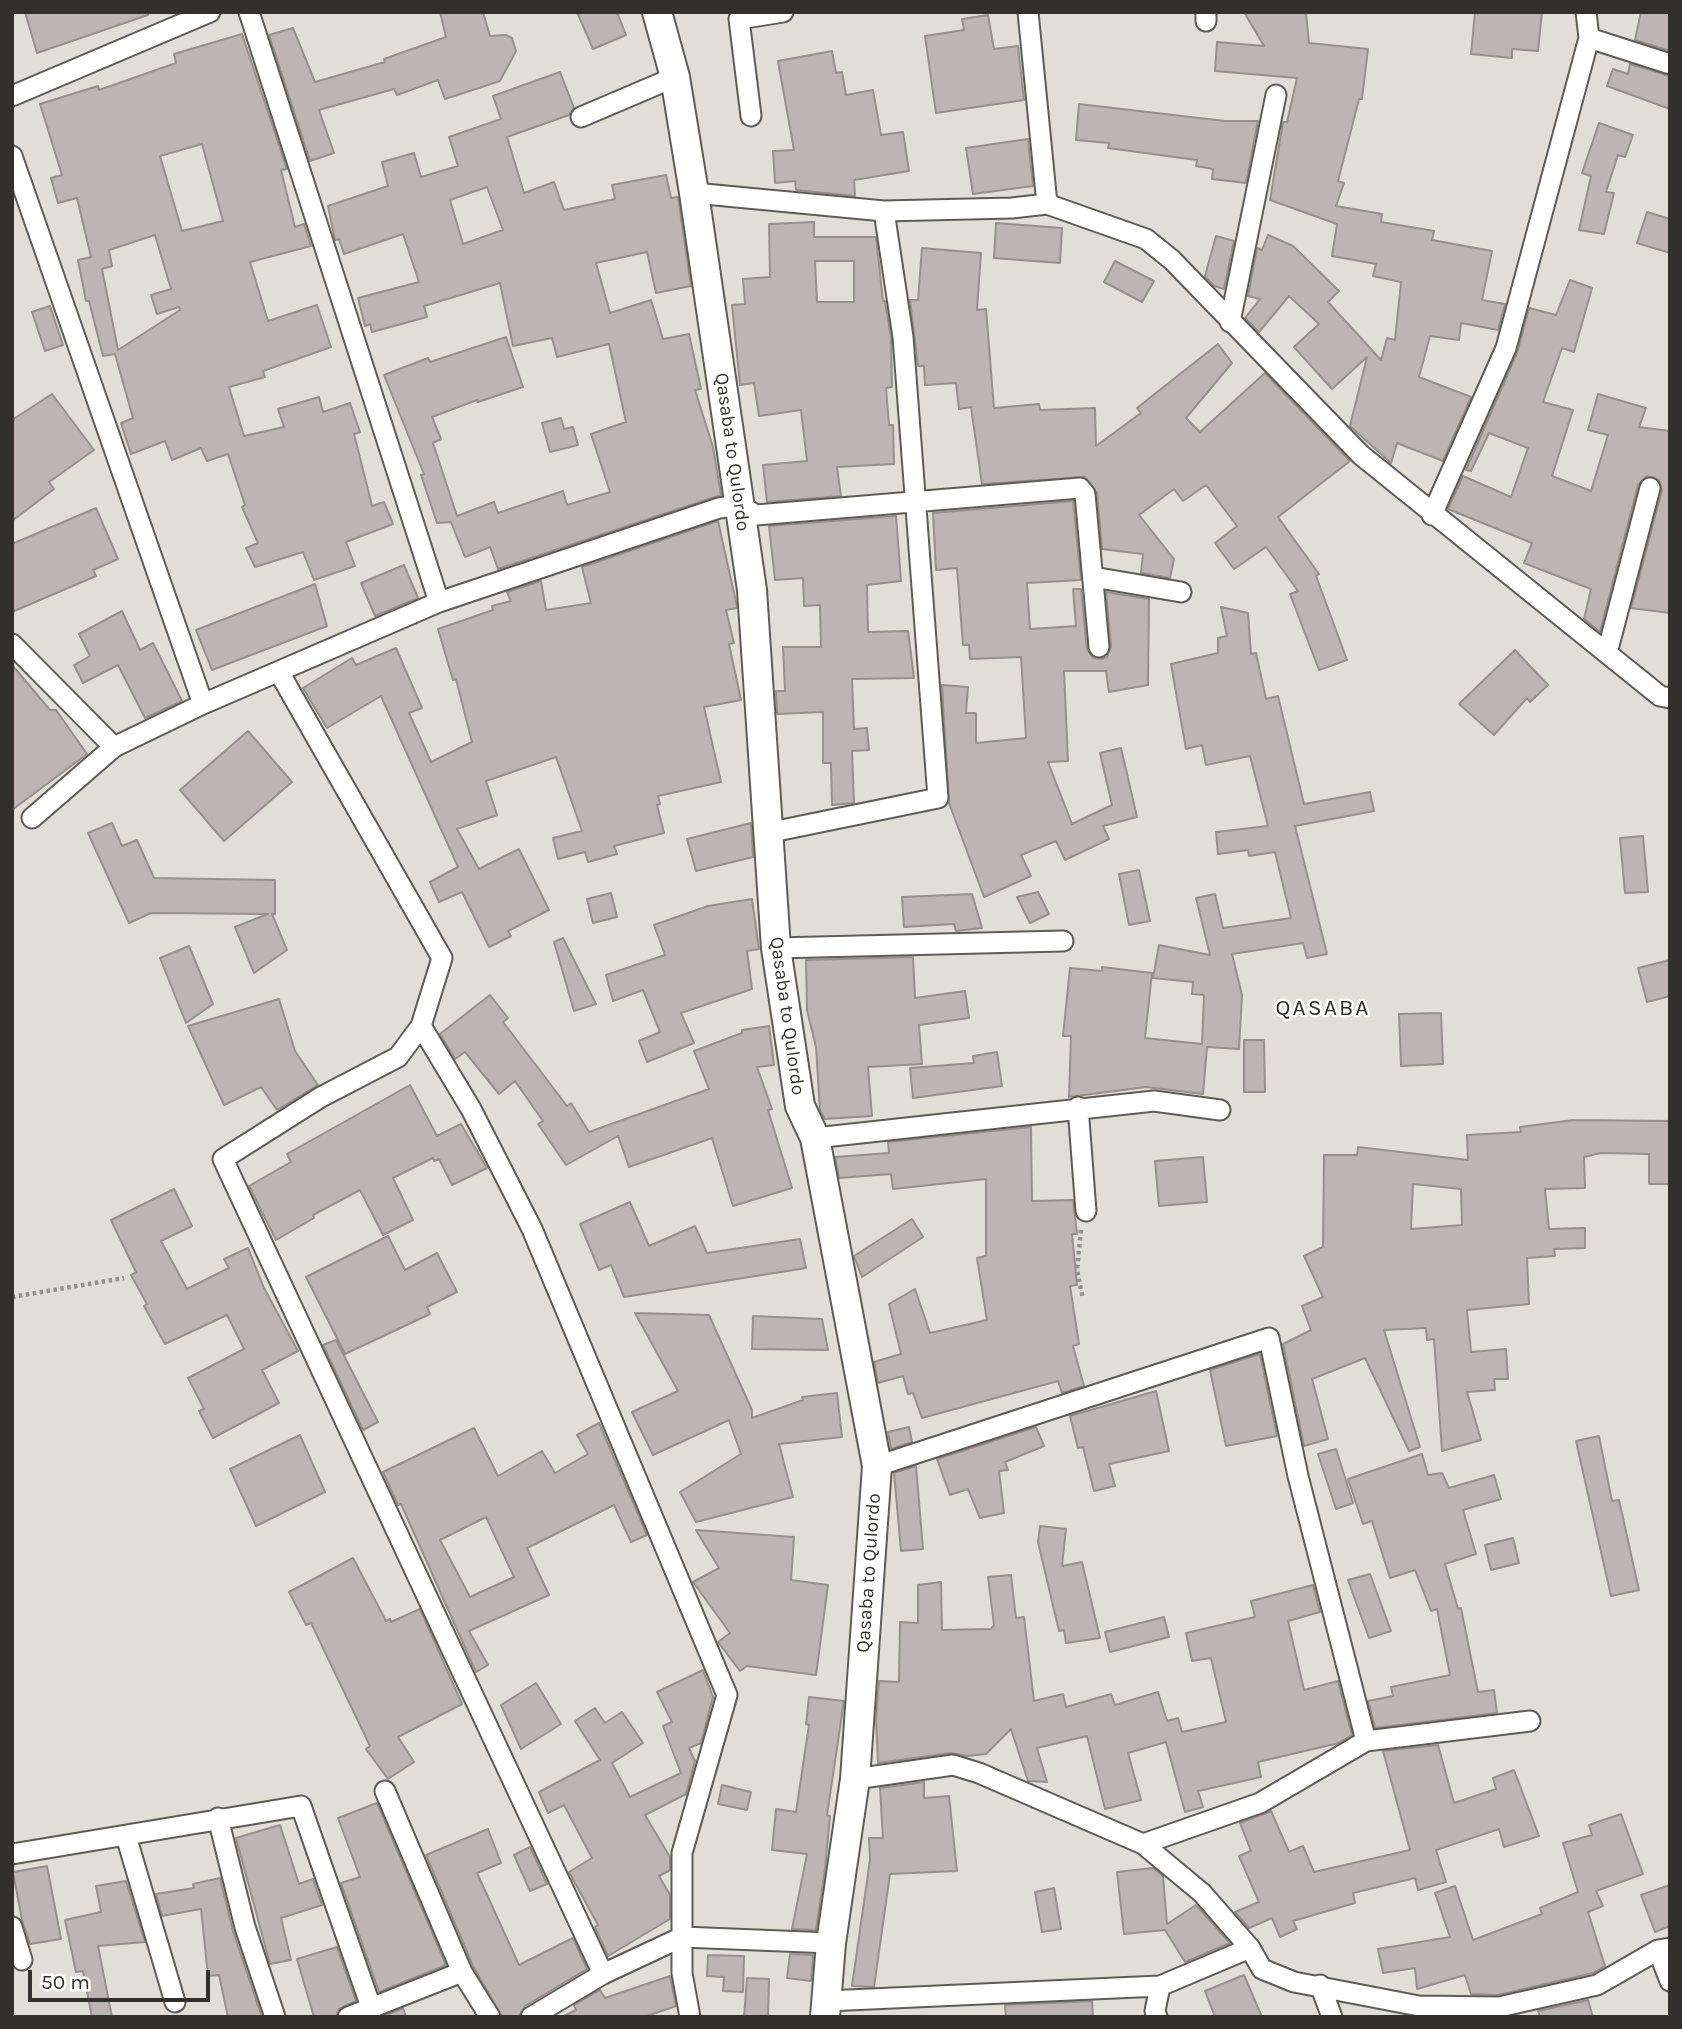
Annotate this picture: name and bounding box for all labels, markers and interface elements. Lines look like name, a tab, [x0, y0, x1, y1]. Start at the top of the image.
street label: Qasaba to Qulordo	[710, 371, 754, 533]
street label: Qasaba to Qulordo	[765, 935, 809, 1097]
district label: QASABA	[1276, 994, 1370, 1022]
street label: Qasaba to Qulordo	[852, 1493, 886, 1653]
scale bar	[32, 1955, 214, 1999]
text: 50 m	[41, 1970, 90, 1994]

